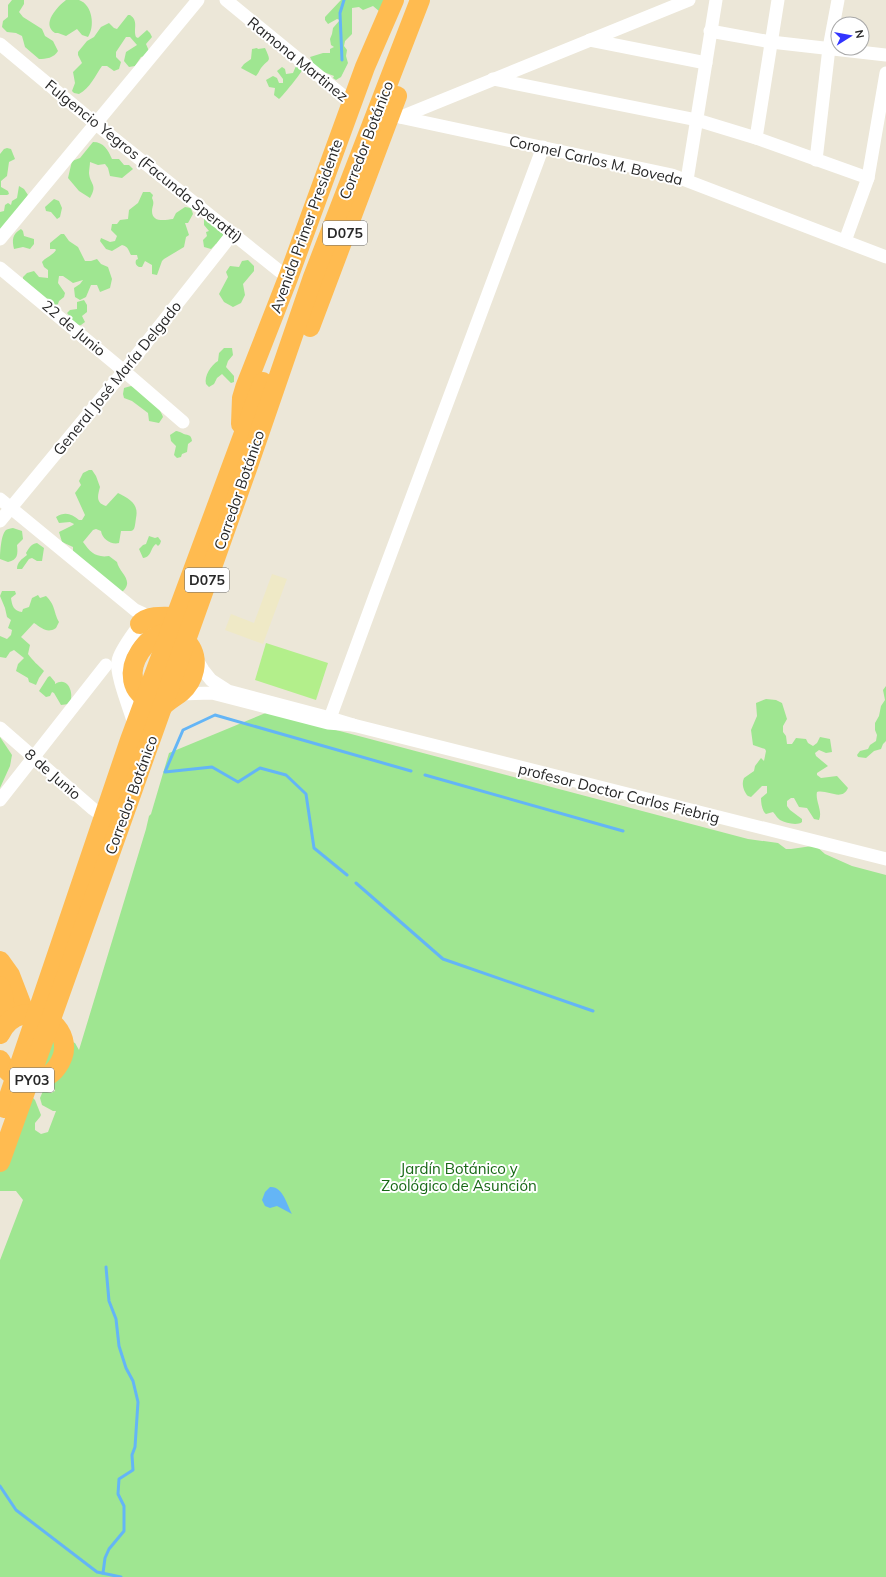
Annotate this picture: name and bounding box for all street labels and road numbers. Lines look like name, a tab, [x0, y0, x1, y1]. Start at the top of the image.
street label: Ramona Martinez	[244, 13, 352, 106]
street label: Fulgencio Yegros (Facunda Speratti)	[41, 75, 247, 247]
street label: Corredor Botánico	[335, 78, 397, 202]
street label: Coronel Carlos M. Boveda	[507, 131, 685, 189]
street label: Avenida Primer Presidente	[266, 136, 346, 316]
road number: D075	[323, 221, 367, 245]
street label: 22 de Junio	[38, 296, 110, 360]
street label: General José María Delgado	[49, 297, 185, 459]
street label: Corredor Botánico	[210, 428, 268, 552]
road number: D075	[185, 568, 229, 592]
street label: Corredor Botánico	[101, 733, 161, 857]
street label: 8 de Junio	[21, 744, 85, 804]
street label: profesor Doctor Carlos Fiebrig	[516, 759, 722, 827]
road number: PY03	[10, 1068, 54, 1092]

